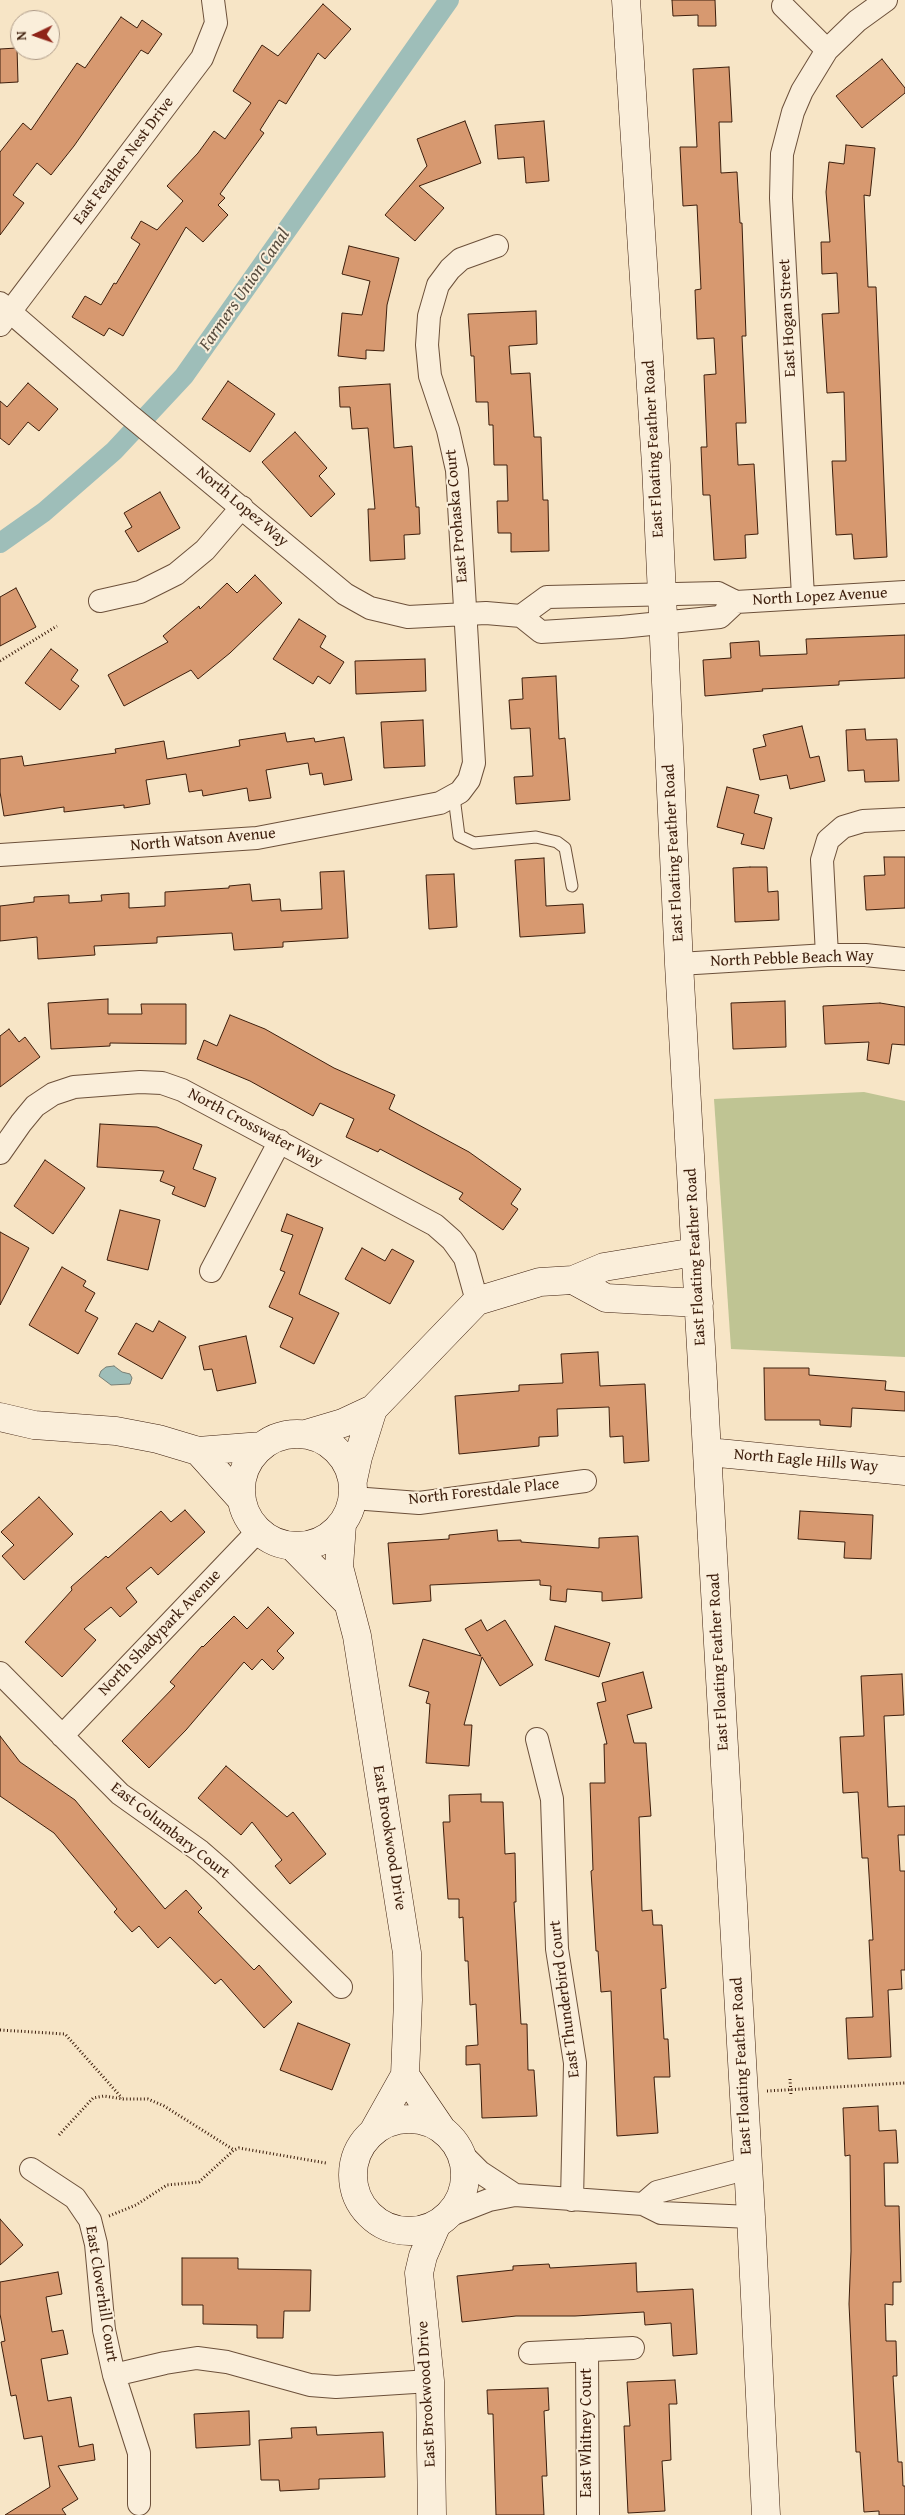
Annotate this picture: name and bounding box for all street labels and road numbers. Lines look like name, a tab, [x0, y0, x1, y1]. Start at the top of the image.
street label: East Feather Nest Drive	[70, 93, 178, 229]
street label: East Hogan Street	[775, 258, 801, 378]
street label: East Floating Feather Road	[640, 360, 668, 538]
street label: East Prohaska Court	[442, 448, 472, 584]
street label: North Lopez Way	[192, 463, 292, 551]
street label: North Lopez Avenue	[752, 584, 888, 610]
street label: East Floating Feather Road	[660, 764, 688, 942]
street label: North Watson Avenue	[130, 824, 276, 856]
street label: North Pebble Beach Way	[710, 947, 874, 971]
street label: North Crosswater Way	[184, 1084, 326, 1172]
street label: East Floating Feather Road	[682, 1168, 710, 1346]
street label: North Eagle Hills Way	[733, 1445, 879, 1477]
street label: North Forestdale Place	[408, 1475, 560, 1509]
street label: North Shadypark Avenue	[95, 1566, 225, 1700]
street label: East Floating Feather Road	[705, 1573, 733, 1751]
street label: East Brookwood Drive	[368, 1764, 410, 1912]
street label: East Columbary Court	[107, 1779, 233, 1883]
street label: East Thunderbird Court	[546, 1919, 584, 2079]
street label: East Floating Feather Road	[728, 1977, 756, 2155]
street label: East Cloverhill Court	[81, 2225, 121, 2363]
street label: East Brookwood Drive	[414, 2320, 440, 2468]
street label: East Whitney Court	[577, 2368, 597, 2498]

